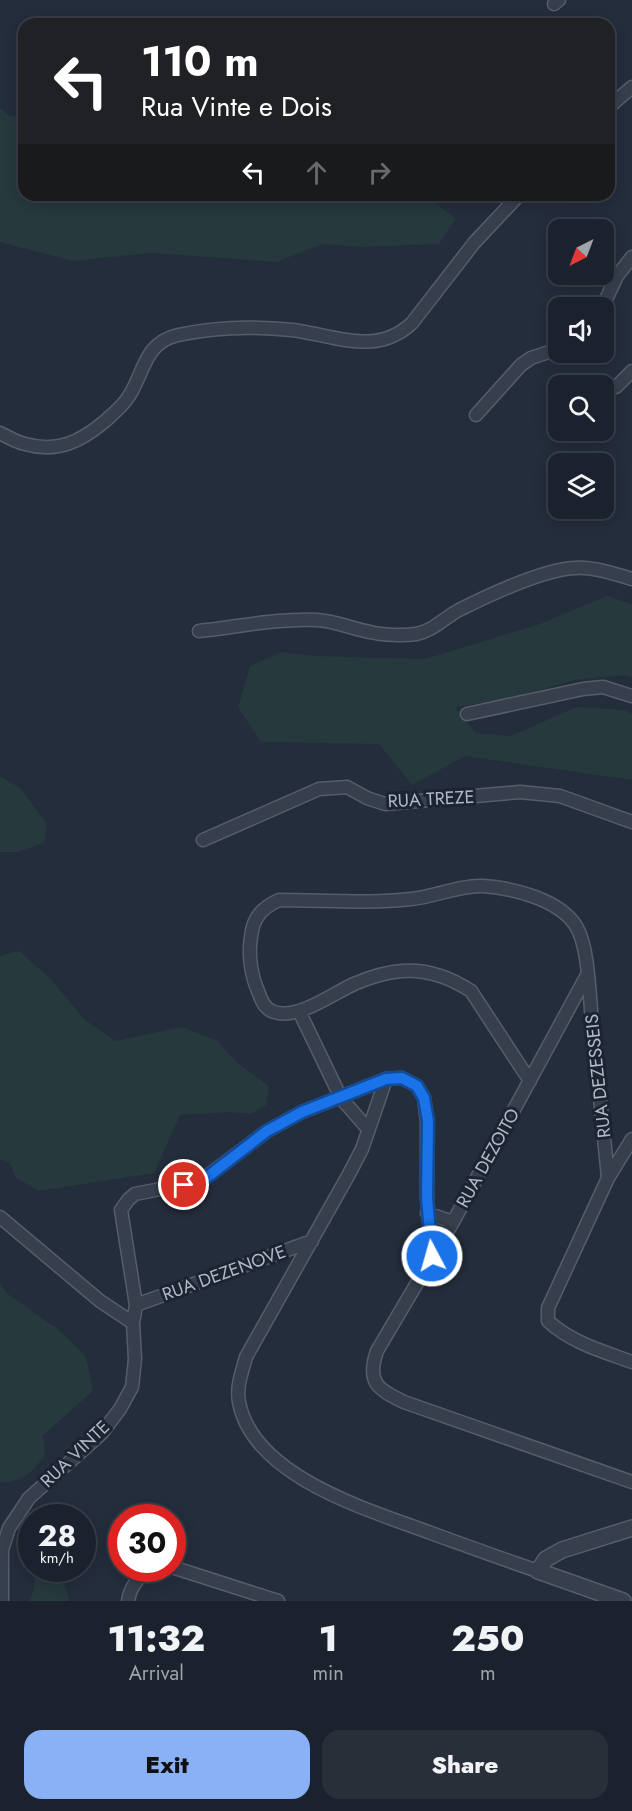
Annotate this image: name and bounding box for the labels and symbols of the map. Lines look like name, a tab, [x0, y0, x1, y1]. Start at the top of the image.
north arrow	[548, 219, 614, 285]
street label: RUA TREZE	[387, 784, 475, 814]
street label: RUA DEZESSEIS	[579, 1013, 617, 1139]
street label: RUA DEZOITO	[450, 1104, 526, 1212]
pin	[158, 1159, 209, 1210]
position arrow	[400, 1224, 464, 1288]
street label: RUA DEZENOVE	[159, 1239, 289, 1307]
street label: RUA VINTE	[35, 1414, 115, 1494]
speed limit sign: 30	[108, 1504, 186, 1582]

